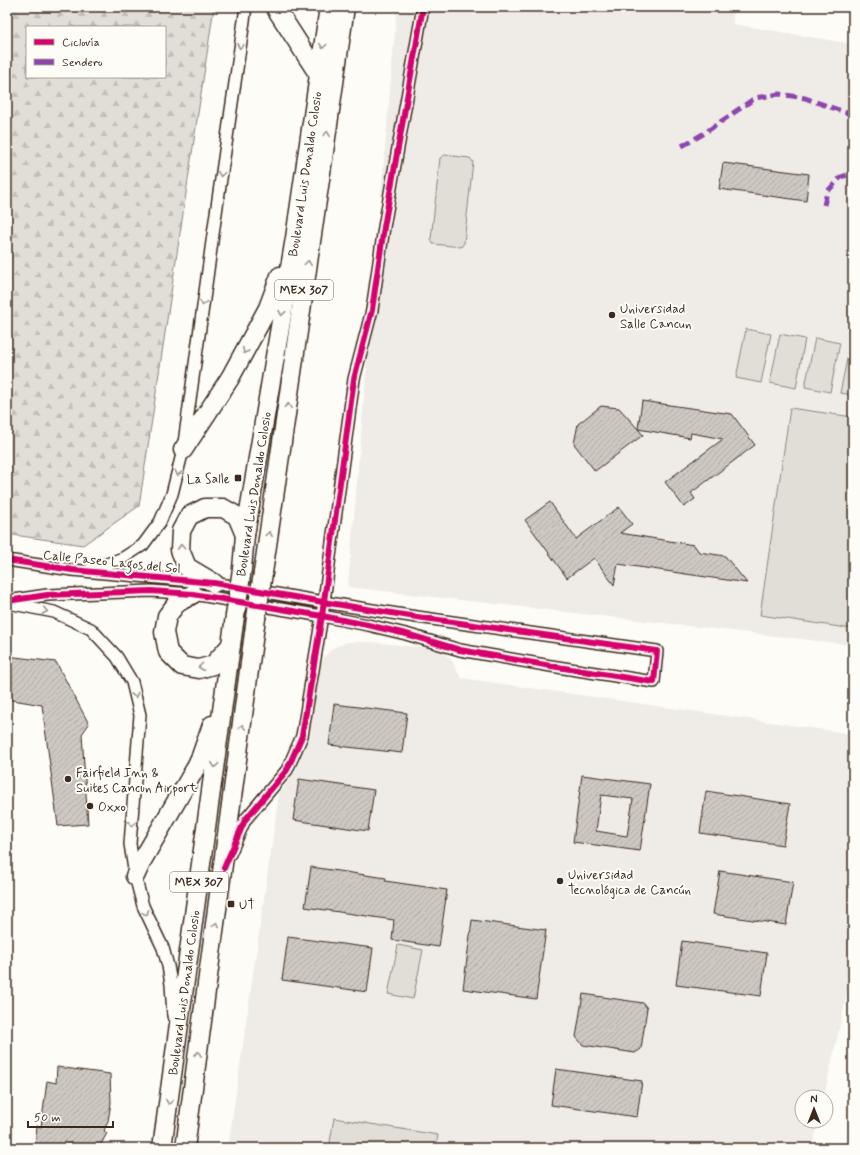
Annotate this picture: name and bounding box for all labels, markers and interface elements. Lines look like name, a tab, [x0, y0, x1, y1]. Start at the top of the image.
legend	[26, 26, 166, 78]
text: Ciclovía	[62, 35, 100, 51]
one-way arrow	[236, 42, 245, 49]
one-way arrow	[319, 43, 328, 49]
text: Sendero	[62, 55, 103, 71]
street label: Boulevard Luis Donaldo Colosio	[285, 91, 326, 258]
one-way arrow	[322, 131, 331, 137]
one-way arrow	[217, 171, 226, 177]
one-way arrow	[303, 260, 312, 266]
road number: MEX 307	[275, 280, 333, 300]
one-way arrow	[199, 300, 208, 306]
place label: Universidad Salle Cancun	[620, 301, 692, 333]
one-way arrow	[278, 309, 287, 316]
marker: Universidad Salle Cancun	[607, 310, 617, 320]
one-way arrow	[242, 346, 250, 354]
one-way arrow	[283, 402, 292, 409]
street label: Boulevard Luis Donaldo Colosio	[233, 411, 276, 578]
one-way arrow	[174, 470, 182, 476]
place label: La Salle	[187, 471, 230, 488]
marker: La Salle	[233, 473, 243, 483]
one-way arrow	[264, 531, 273, 537]
one-way arrow	[177, 544, 186, 550]
street label: Calle Paseo Lagos del Sol	[42, 547, 181, 580]
one-way arrow	[42, 606, 48, 614]
one-way arrow	[198, 662, 205, 671]
one-way arrow	[130, 691, 139, 698]
one-way arrow	[237, 724, 246, 730]
one-way arrow	[210, 762, 219, 768]
place label: Fairfield Inn & Suites Cancun Airport	[76, 765, 197, 797]
marker: Fairfield Inn & Suites Cancun Airport	[63, 774, 73, 784]
place label: Oxxo	[98, 799, 126, 816]
marker: Oxxo	[85, 801, 95, 811]
one-way arrow	[127, 821, 136, 827]
place label: Universidad Tecnológica de Cancún	[568, 867, 691, 899]
road number: MEX 307	[170, 872, 228, 892]
marker: Universidad Tecnológica de Cancún	[555, 876, 565, 886]
place label: UT	[239, 897, 255, 914]
marker: UT	[226, 899, 236, 909]
one-way arrow	[141, 909, 149, 916]
street label: Boulevard Luis Donaldo Colosio	[165, 909, 205, 1076]
one-way arrow	[211, 922, 220, 928]
one-way arrow	[193, 1051, 202, 1057]
north arrow	[794, 1089, 834, 1129]
text: N	[810, 1093, 818, 1107]
one-way arrow	[165, 1099, 174, 1105]
scale bar	[28, 1103, 113, 1129]
text: 50 m	[34, 1110, 61, 1126]

